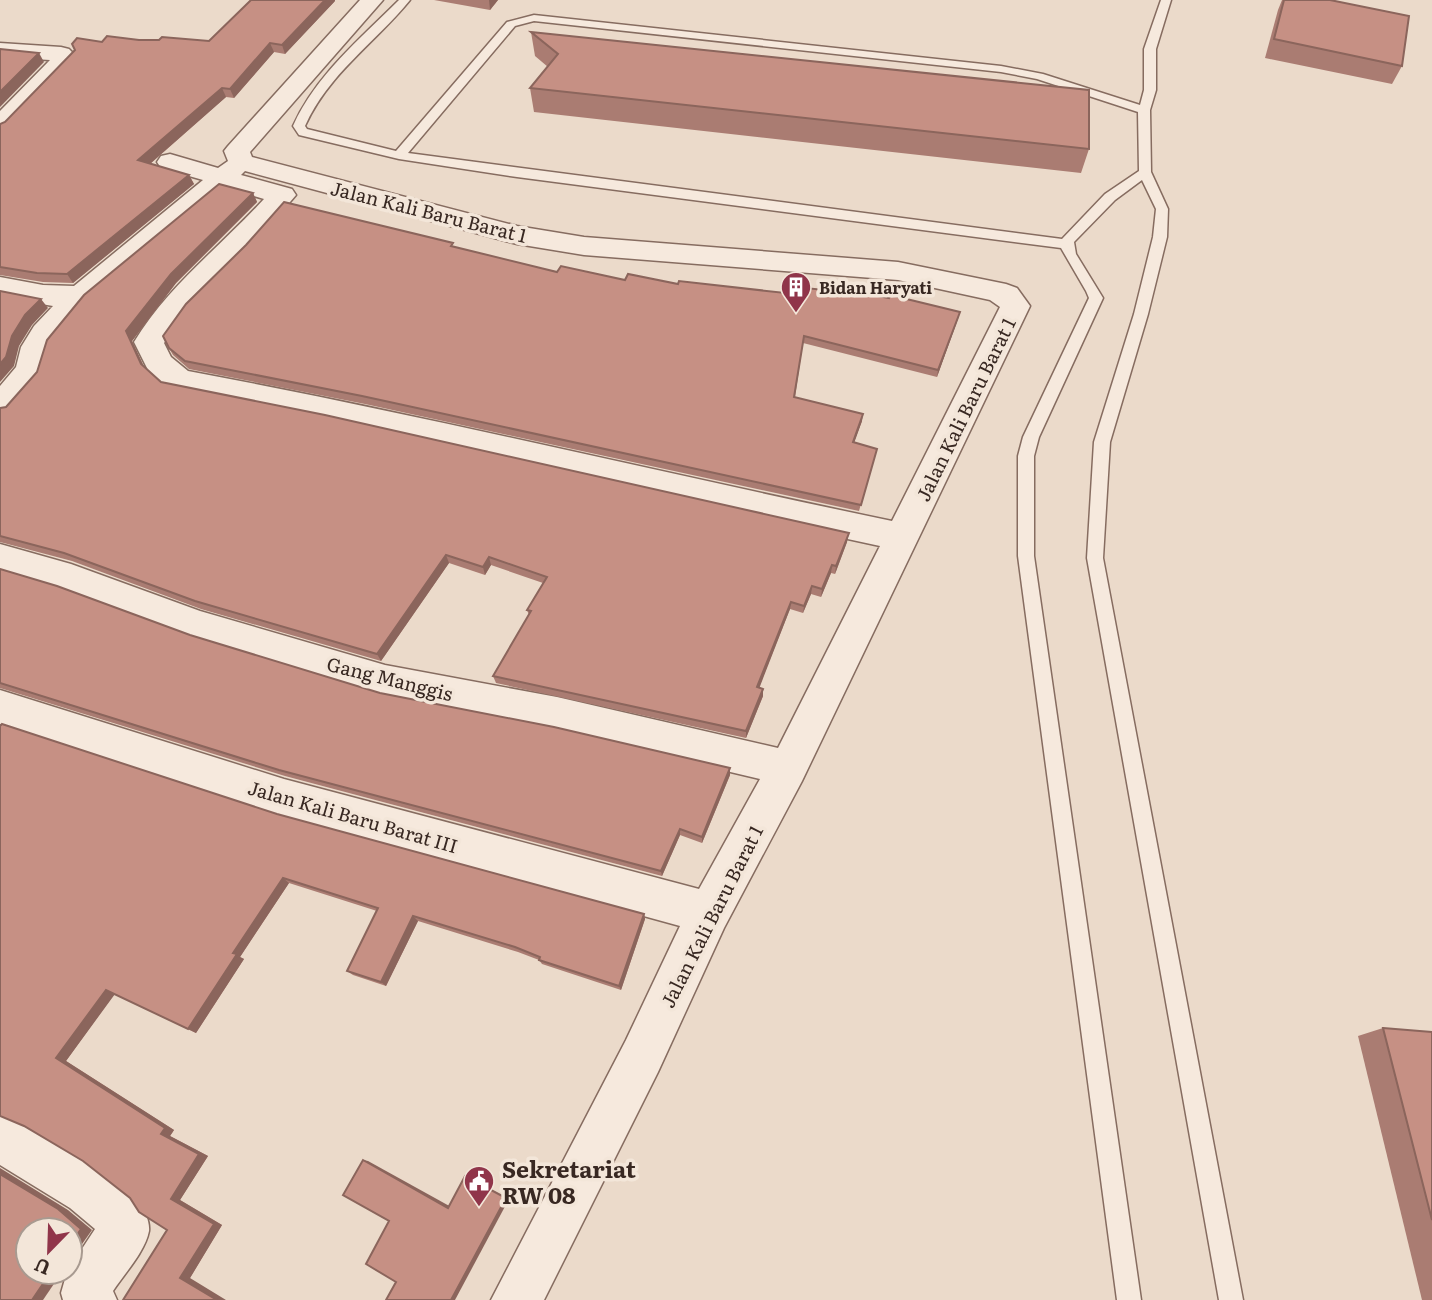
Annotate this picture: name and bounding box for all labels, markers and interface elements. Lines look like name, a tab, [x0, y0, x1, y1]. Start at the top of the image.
street label: Jalan Kali Baru Barat 1	[328, 173, 530, 249]
building icon: Bidan Haryati	[779, 270, 813, 314]
place label: Bidan Haryati	[819, 275, 932, 299]
street label: Jalan Kali Baru Barat 1	[908, 312, 1022, 506]
street label: Gang Manggis	[324, 649, 456, 707]
street label: Jalan Kali Baru Barat III	[245, 773, 461, 859]
street label: Jalan Kali Baru Barat 1	[653, 820, 769, 1012]
place label: Sekretariat RW 08	[502, 1151, 636, 1211]
public building icon: Sekretariat RW 08	[462, 1164, 496, 1208]
north arrow	[14, 1216, 84, 1286]
text: U	[30, 1252, 54, 1283]

